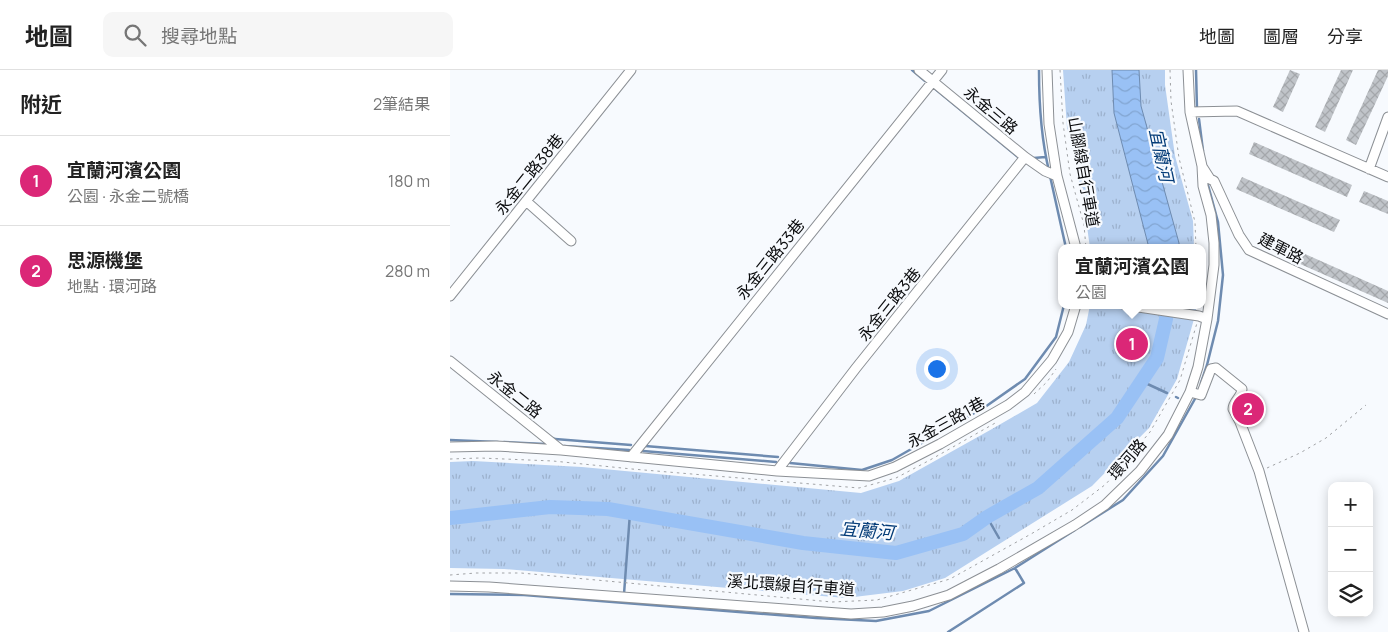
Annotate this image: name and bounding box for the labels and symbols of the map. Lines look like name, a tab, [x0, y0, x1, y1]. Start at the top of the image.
street label: 永金三路	[959, 81, 1023, 139]
street label: 山腳線自行車道	[1063, 115, 1105, 229]
water label: 宜蘭河	[1145, 126, 1180, 187]
street label: 永金二路38巷	[490, 129, 568, 219]
street label: 永金三路33巷	[731, 214, 809, 304]
street label: 建軍路	[1255, 227, 1307, 269]
street label: 永金三路3巷	[852, 263, 926, 345]
pin: 1	[1116, 325, 1148, 363]
your location	[924, 356, 950, 382]
street label: 永金二路	[483, 365, 547, 423]
pin: 2	[1232, 390, 1264, 428]
street label: 永金三路1巷	[903, 391, 989, 453]
street label: 環河路	[1103, 434, 1151, 484]
water label: 宜蘭河	[839, 516, 898, 545]
street label: 溪北環線自行車道	[726, 570, 856, 600]

